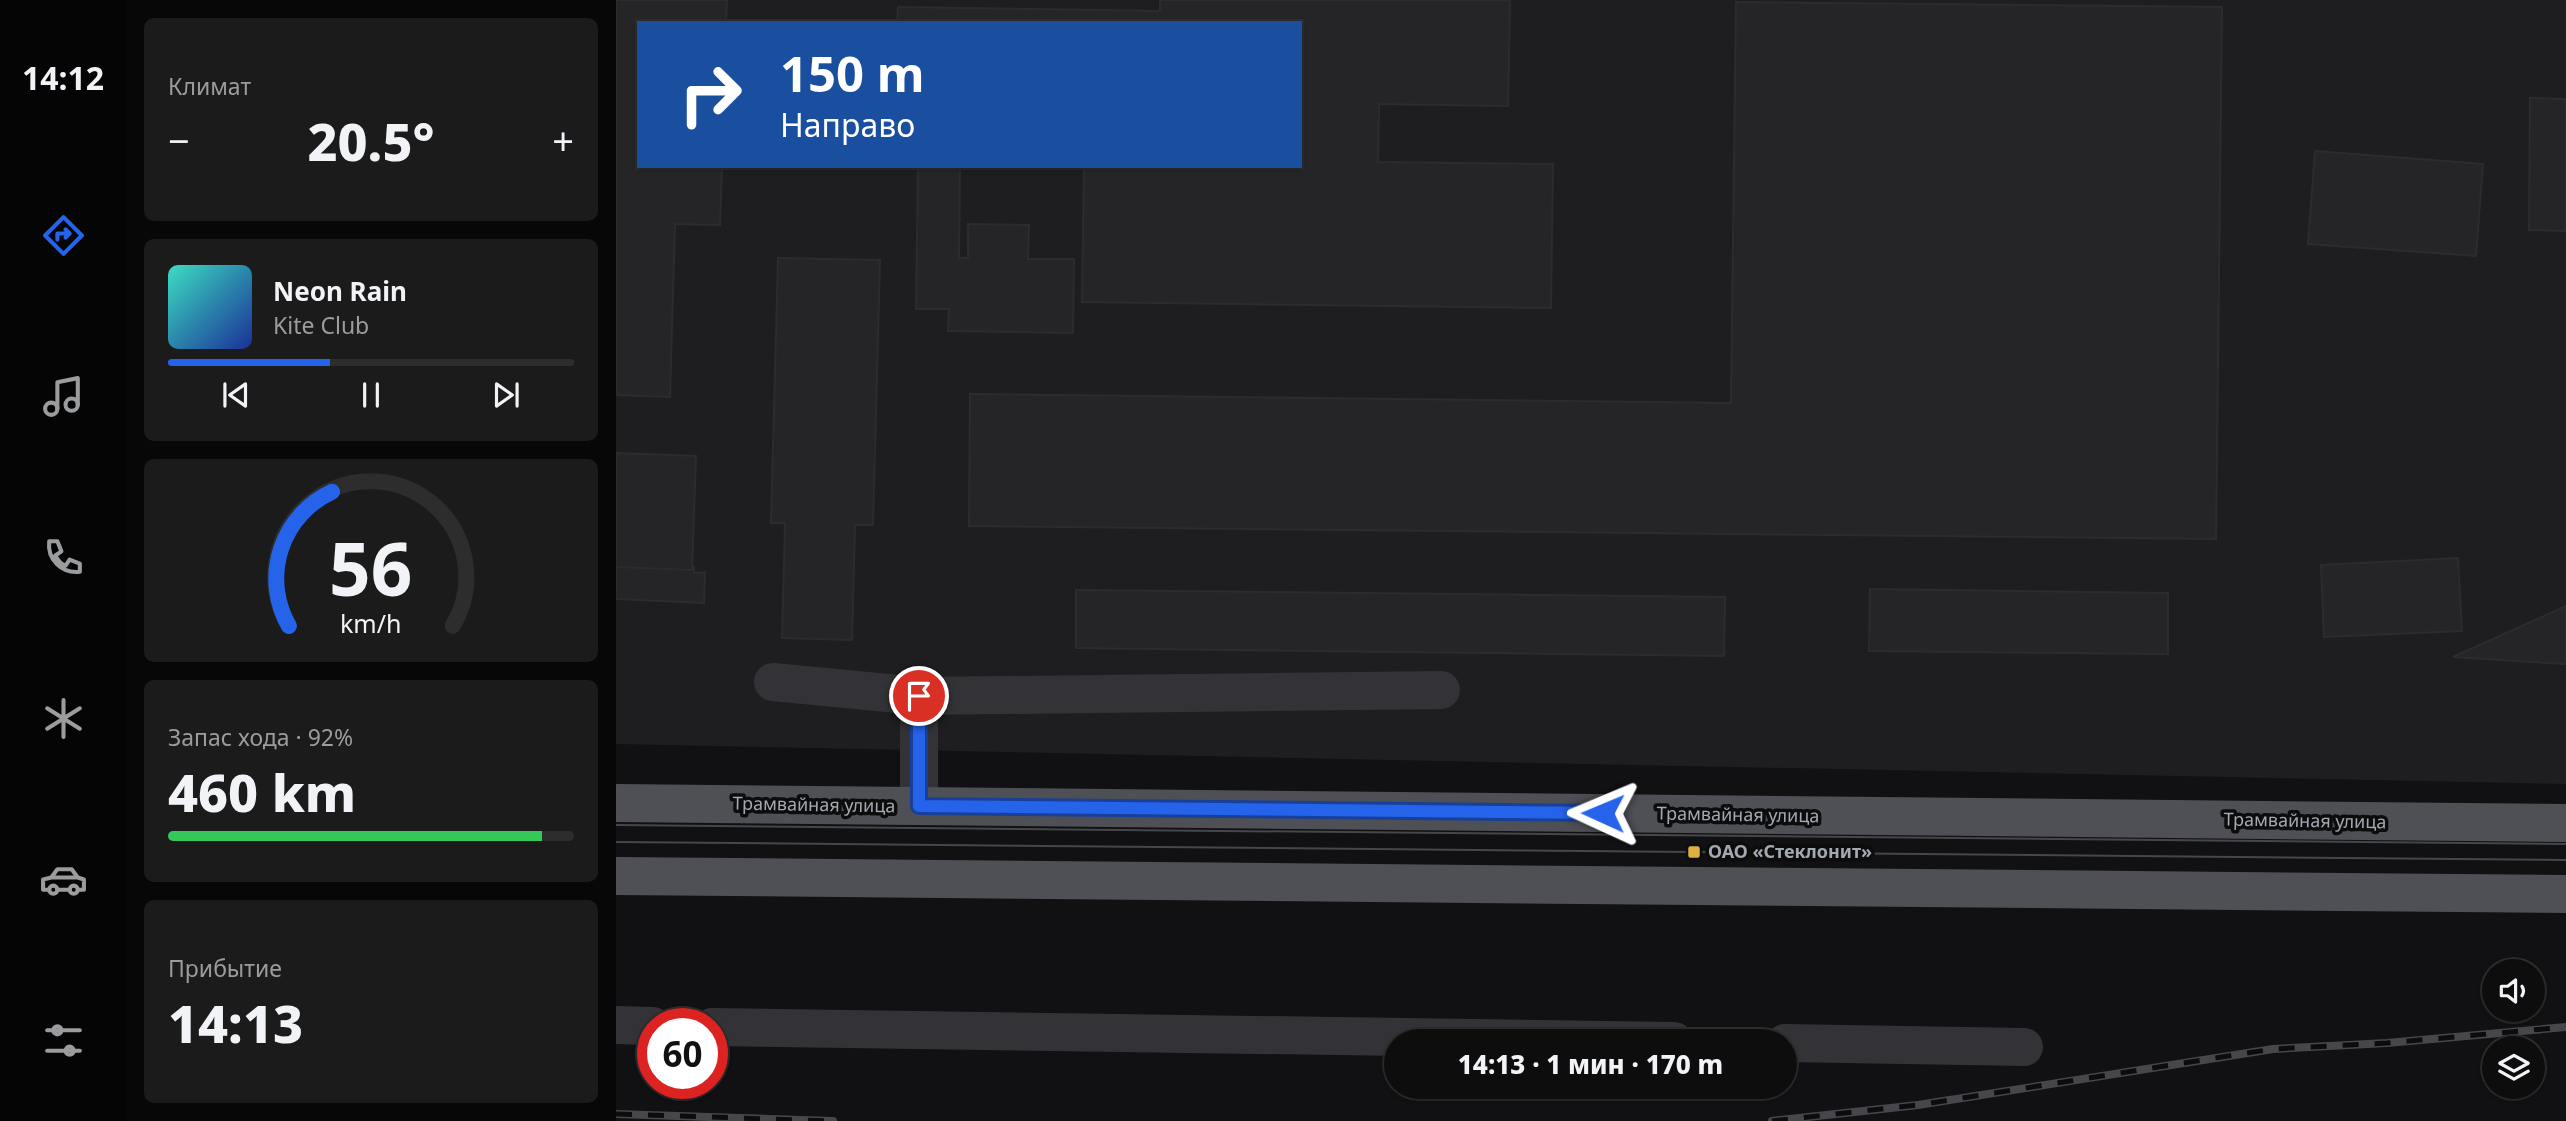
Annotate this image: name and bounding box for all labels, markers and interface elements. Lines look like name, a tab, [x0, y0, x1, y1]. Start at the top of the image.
text: 150 m	[780, 40, 925, 106]
icon: right	[665, 49, 756, 140]
text: 14:12	[22, 56, 104, 99]
text: Климат	[168, 70, 251, 102]
text: Направо	[780, 103, 915, 146]
text: 20.5°	[308, 105, 434, 176]
text: −	[168, 114, 190, 166]
text: +	[552, 114, 574, 166]
icon: directions	[39, 211, 88, 260]
text: Neon Rain	[273, 273, 407, 309]
text: Kite Club	[273, 309, 369, 341]
icon: music	[39, 372, 88, 421]
icon: previous	[217, 376, 255, 414]
icon: pause	[352, 376, 390, 414]
icon: next	[487, 376, 525, 414]
text: 56	[329, 519, 413, 618]
icon: phone	[39, 533, 88, 582]
text: km/h	[340, 606, 402, 640]
pin	[889, 666, 949, 726]
icon: arrive	[900, 677, 938, 715]
icon: climate	[39, 694, 88, 743]
text: Запас хода · 92%	[168, 721, 353, 753]
text: 460 km	[168, 756, 356, 827]
position arrow	[1566, 776, 1640, 850]
street label: Трамвайная улица	[732, 791, 896, 817]
street label: Трамвайная улица	[1656, 801, 1820, 827]
street label: Трамвайная улица	[2223, 807, 2387, 833]
place label: ОАО «Стеклонит»	[1708, 839, 1872, 863]
marker: ОАО «Стеклонит»	[1686, 844, 1702, 860]
icon: car	[39, 855, 88, 904]
text: Прибытие	[168, 952, 282, 984]
map controls	[2482, 959, 2545, 1099]
button: sound	[2482, 959, 2545, 1022]
text: 14:13	[168, 987, 303, 1058]
speed limit sign: 60	[637, 1008, 728, 1099]
icon: filters	[39, 1016, 88, 1065]
button: layers	[2482, 1036, 2545, 1099]
text: 14:13 · 1 мин · 170 m	[1458, 1046, 1723, 1082]

